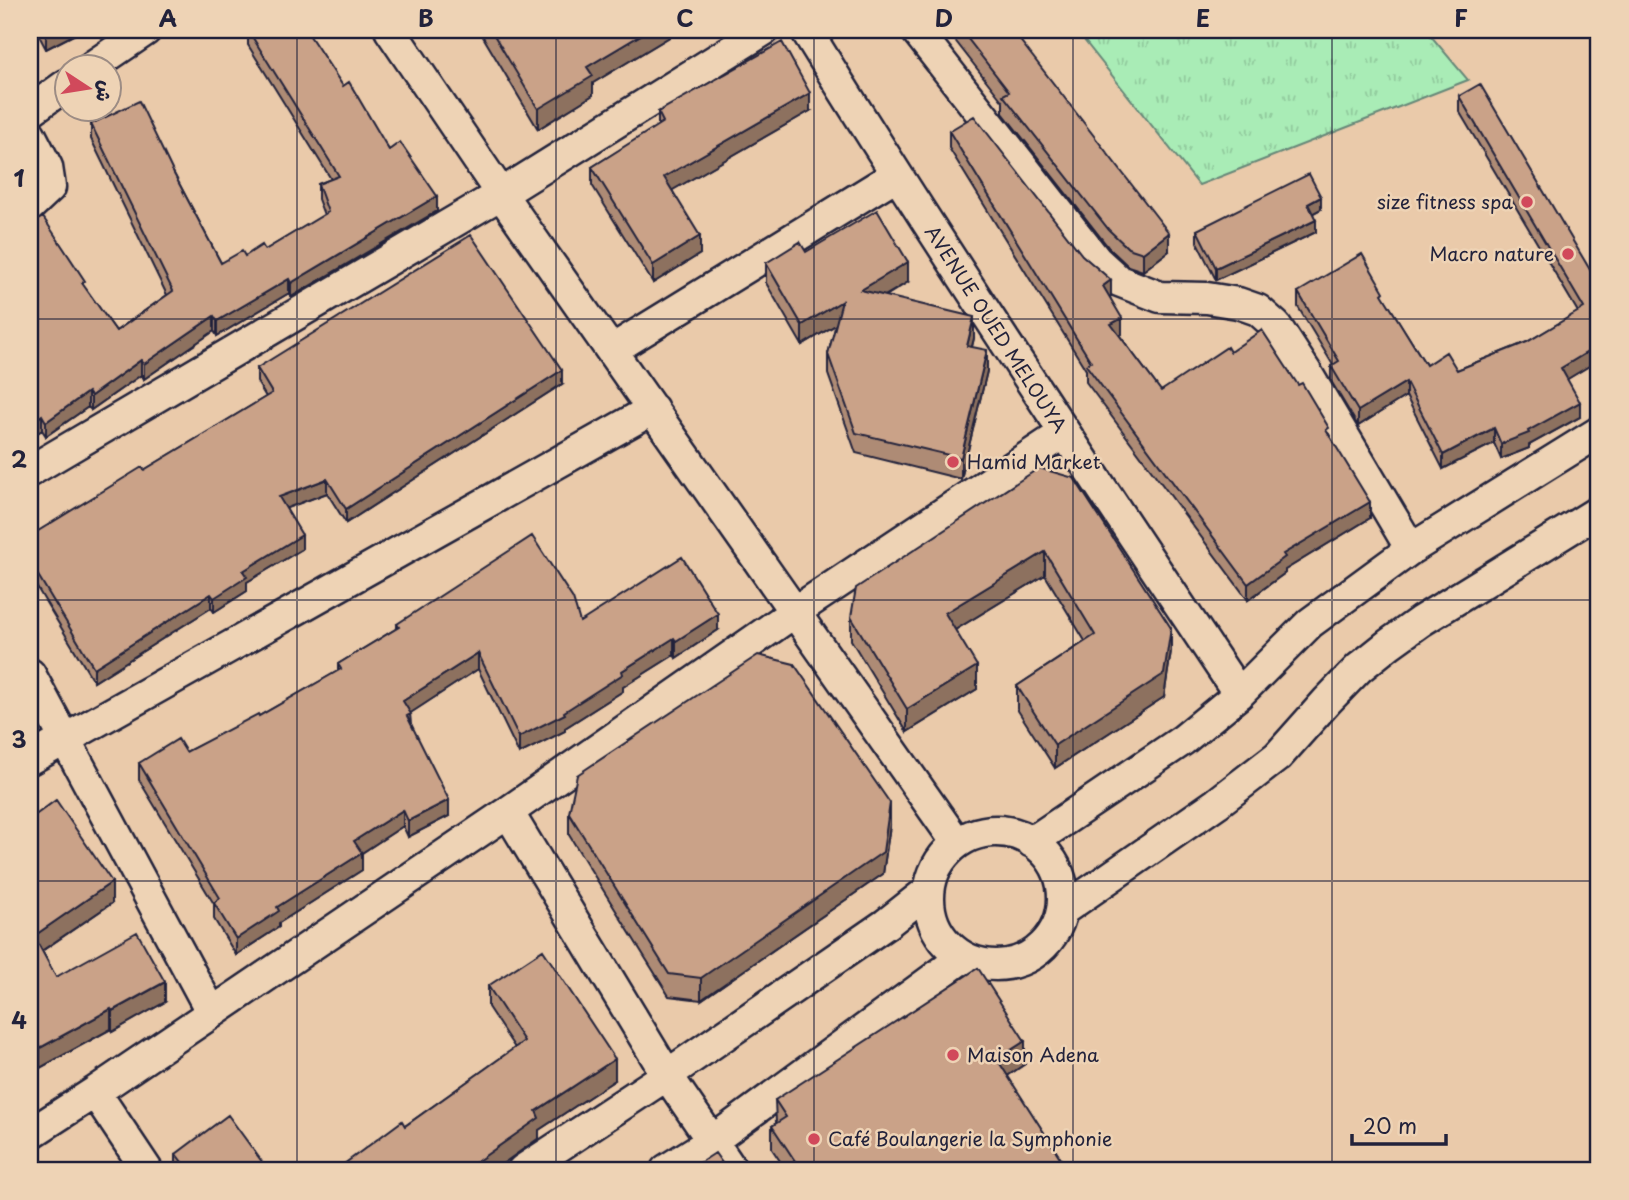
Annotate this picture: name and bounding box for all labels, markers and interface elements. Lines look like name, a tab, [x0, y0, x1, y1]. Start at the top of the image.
text: A	[159, 0, 177, 35]
text: B	[418, 0, 434, 35]
text: C	[676, 0, 694, 35]
text: D	[935, 0, 953, 35]
text: E	[1196, 0, 1210, 35]
text: F	[1454, 0, 1468, 35]
north arrow	[52, 52, 122, 122]
text: ش	[90, 79, 121, 105]
text: 1	[14, 160, 25, 195]
place label: size fitness spa	[1377, 187, 1513, 215]
marker: size fitness spa	[1519, 194, 1535, 210]
street label: AVENUE OUED MELOUYA	[919, 219, 1075, 438]
place label: Macro nature	[1430, 239, 1554, 267]
marker: Macro nature	[1560, 246, 1576, 262]
text: 2	[11, 441, 27, 476]
place label: Hamid Market	[967, 447, 1101, 475]
marker: Hamid Market	[945, 454, 961, 470]
text: 3	[11, 721, 27, 756]
text: 4	[11, 1002, 27, 1037]
place label: Maison Adena	[967, 1040, 1099, 1068]
marker: Maison Adena	[945, 1047, 961, 1063]
scale bar	[1352, 1102, 1447, 1146]
text: 20 m	[1363, 1109, 1417, 1141]
place label: Café Boulangerie la Symphonie	[828, 1124, 1112, 1152]
marker: Café Boulangerie la Symphonie	[806, 1131, 822, 1147]

